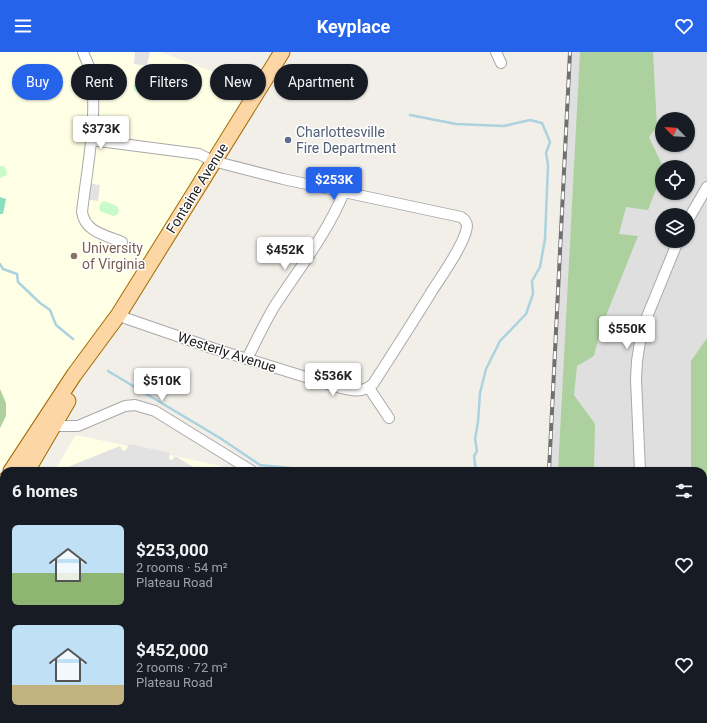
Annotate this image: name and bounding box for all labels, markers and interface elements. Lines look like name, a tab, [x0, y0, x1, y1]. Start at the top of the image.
icon: menu	[12, 15, 34, 37]
icon: heart	[673, 15, 695, 37]
text: Keyplace	[317, 16, 390, 37]
chip: Buy	[12, 64, 63, 100]
chip: Rent	[71, 64, 127, 100]
chip: Filters	[135, 64, 202, 100]
chip: New	[210, 64, 266, 100]
chip: Apartment	[274, 64, 368, 100]
north arrow	[655, 112, 695, 152]
map controls	[655, 112, 695, 248]
pin: $373K	[73, 116, 129, 150]
text: $373K	[82, 121, 120, 136]
place label: Charlottesville Fire Department	[296, 124, 397, 156]
marker: Charlottesville Fire Department	[283, 135, 293, 145]
street label: Fontaine Avenue	[163, 140, 231, 236]
button: locate	[655, 160, 695, 200]
pin: $253K	[306, 167, 362, 201]
text: $253K	[315, 172, 353, 187]
button: layers	[655, 208, 695, 248]
pin: $452K	[257, 237, 313, 271]
place label: University of Virginia	[82, 240, 145, 272]
text: $452K	[266, 242, 304, 257]
marker: University of Virginia	[69, 251, 79, 261]
pin: $550K	[599, 316, 655, 350]
text: $550K	[608, 321, 646, 336]
street label: Westerly Avenue	[176, 328, 278, 376]
pin: $536K	[305, 363, 361, 397]
pin: $510K	[134, 368, 190, 402]
text: $536K	[314, 368, 352, 383]
text: $510K	[143, 373, 181, 388]
icon: filters	[673, 480, 695, 502]
text: 6 homes	[12, 481, 78, 501]
text: $253,000	[136, 540, 208, 560]
icon: home	[44, 541, 92, 589]
icon: heart	[673, 554, 695, 576]
text: 2 rooms · 54 m²	[136, 560, 228, 575]
text: Plateau Road	[136, 575, 213, 590]
text: $452,000	[136, 640, 208, 660]
icon: home	[44, 641, 92, 689]
icon: heart	[673, 654, 695, 676]
text: 2 rooms · 72 m²	[136, 660, 228, 675]
text: Plateau Road	[136, 675, 213, 690]

